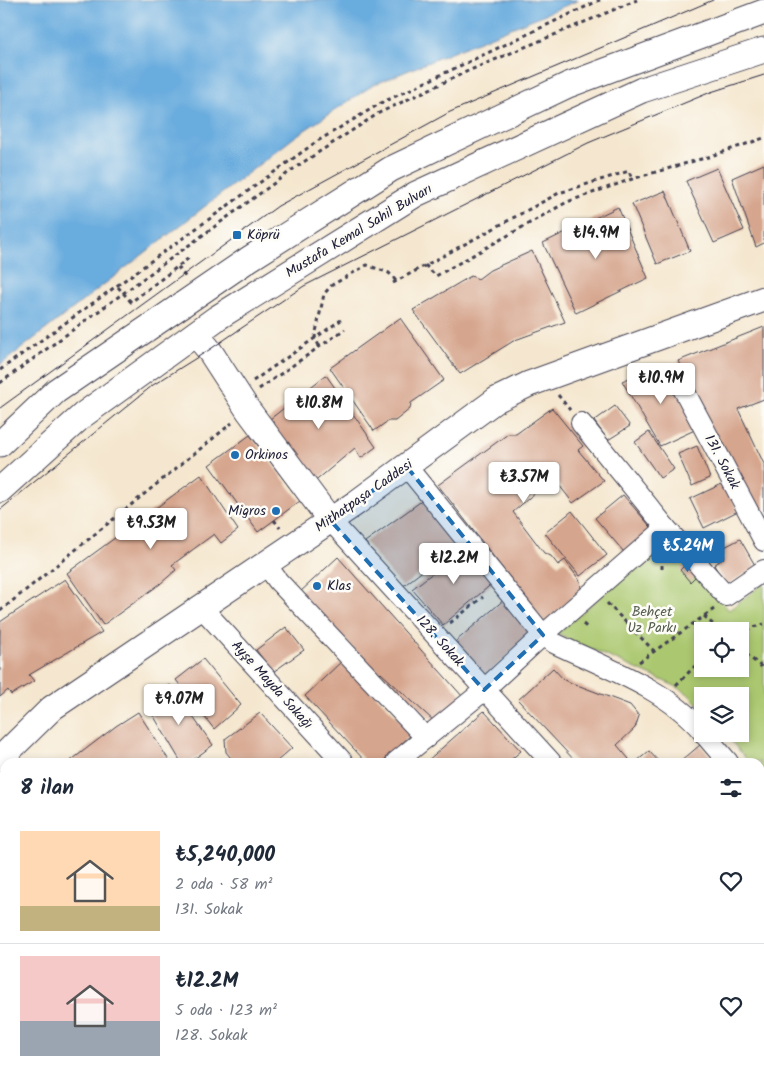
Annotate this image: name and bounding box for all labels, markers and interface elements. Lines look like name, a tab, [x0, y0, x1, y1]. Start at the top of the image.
street label: Mustafa Kemal Sahil Bulvarı	[281, 178, 437, 284]
pin: ₺14.9M	[555, 218, 637, 260]
text: ₺14.9M	[573, 221, 619, 246]
place label: Köprü	[247, 224, 280, 246]
marker: Köprü	[231, 229, 243, 241]
pin: ₺10.9M	[620, 362, 702, 405]
text: ₺10.9M	[638, 366, 684, 391]
pin: ₺10.8M	[278, 388, 360, 430]
text: ₺10.8M	[295, 391, 343, 416]
street label: 131. Sokak	[698, 431, 746, 494]
place label: Orkinos	[245, 444, 288, 466]
marker: Orkinos	[229, 449, 241, 461]
street label: Mithatpaşa Caddesi	[310, 454, 418, 538]
pin: ₺3.57M	[483, 462, 565, 504]
text: ₺3.57M	[499, 465, 549, 490]
place label: Migros	[228, 500, 266, 522]
marker: Migros	[270, 505, 282, 517]
pin: ₺9.53M	[110, 508, 192, 550]
text: ₺9.53M	[126, 511, 176, 536]
pin: ₺5.24M	[647, 530, 729, 573]
text: ₺5.24M	[663, 534, 713, 559]
pin: ₺12.2M	[413, 542, 495, 585]
text: ₺12.2M	[430, 546, 478, 571]
place label: Klas	[327, 575, 351, 597]
marker: Klas	[311, 580, 323, 592]
park label: Behçet Uz Parkı	[627, 601, 677, 639]
street label: 128. Sokak	[411, 610, 470, 672]
map controls	[694, 622, 749, 742]
button: locate	[694, 622, 749, 677]
street label: Ayşe Mayda Sokağı	[226, 635, 318, 735]
pin: ₺9.07M	[138, 684, 220, 726]
text: ₺9.07M	[155, 687, 203, 712]
button: layers	[694, 687, 749, 742]
text: 8 ilan	[20, 772, 74, 805]
icon: filters	[717, 774, 745, 802]
text: ₺5,240,000	[175, 839, 275, 872]
icon: home	[60, 851, 120, 911]
icon: heart	[717, 867, 745, 895]
text: 2 oda · 58 m²	[175, 872, 272, 897]
text: 131. Sokak	[175, 897, 243, 922]
text: ₺12.2M	[175, 965, 238, 998]
icon: home	[60, 976, 120, 1036]
icon: heart	[717, 992, 745, 1020]
text: 5 oda · 123 m²	[175, 998, 277, 1023]
text: 128. Sokak	[175, 1023, 247, 1048]

